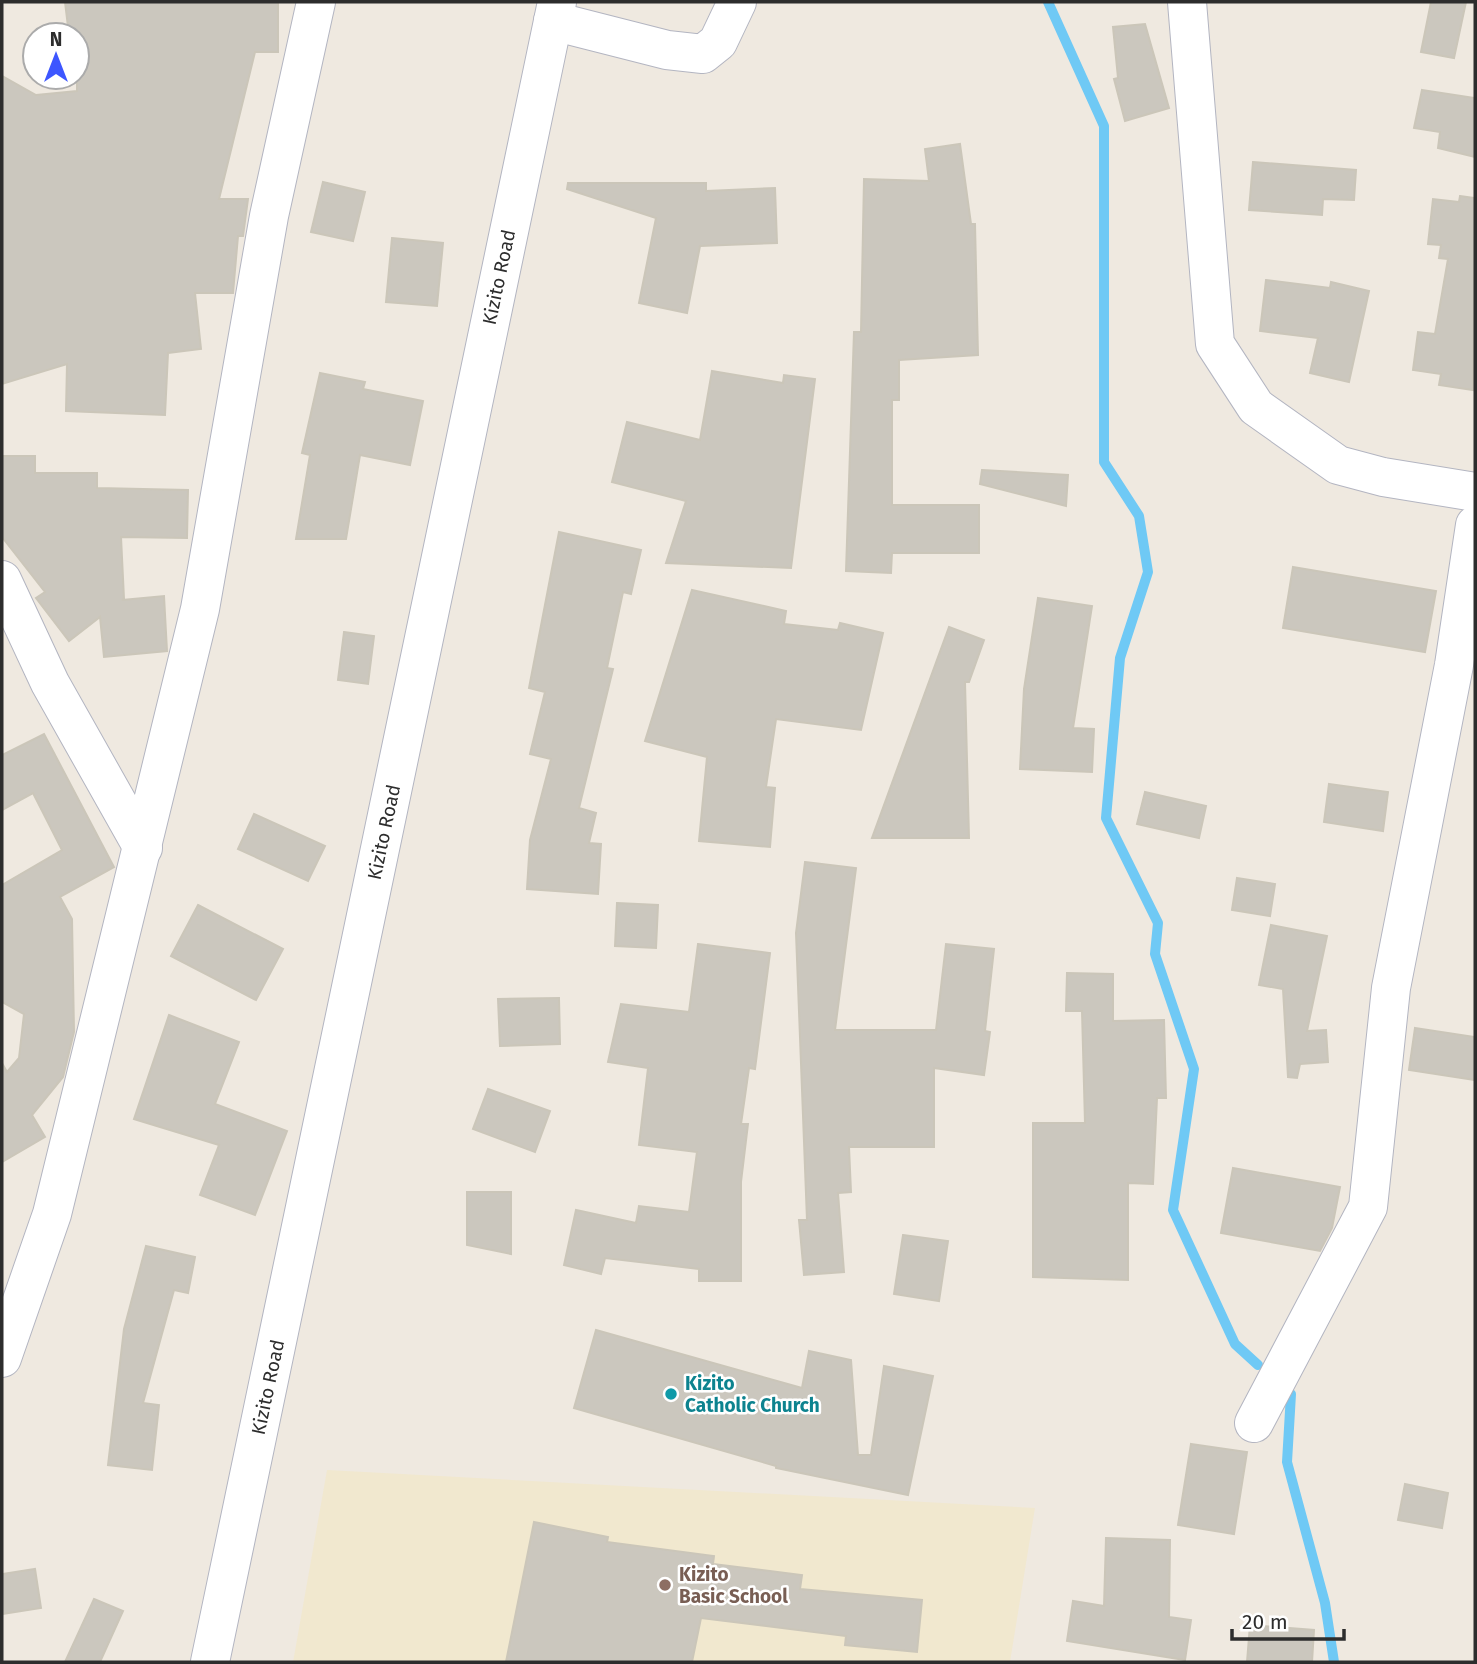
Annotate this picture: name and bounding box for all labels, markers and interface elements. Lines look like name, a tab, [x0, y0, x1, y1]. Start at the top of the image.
north arrow	[21, 21, 91, 91]
text: N	[50, 28, 62, 51]
street label: Kizito Road	[478, 227, 520, 327]
street label: Kizito Road	[363, 782, 405, 882]
street label: Kizito Road	[247, 1337, 289, 1437]
place label: Kizito Catholic Church	[685, 1372, 820, 1417]
marker: Kizito Catholic Church	[663, 1386, 679, 1402]
place label: Kizito Basic School	[679, 1563, 788, 1608]
marker: Kizito Basic School	[657, 1577, 673, 1593]
scale bar	[1232, 1598, 1344, 1642]
text: 20 m	[1242, 1609, 1288, 1635]

